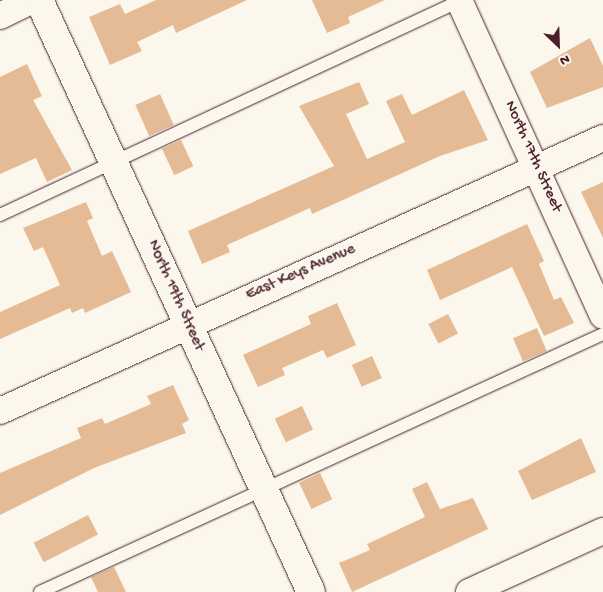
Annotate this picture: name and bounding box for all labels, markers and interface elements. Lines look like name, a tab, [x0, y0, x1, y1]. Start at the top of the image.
north arrow	[533, 20, 583, 70]
text: N	[557, 50, 572, 69]
street label: North 17th Street	[499, 98, 565, 216]
street label: North 19th Street	[142, 238, 208, 354]
street label: East Keys Avenue	[243, 240, 359, 306]

